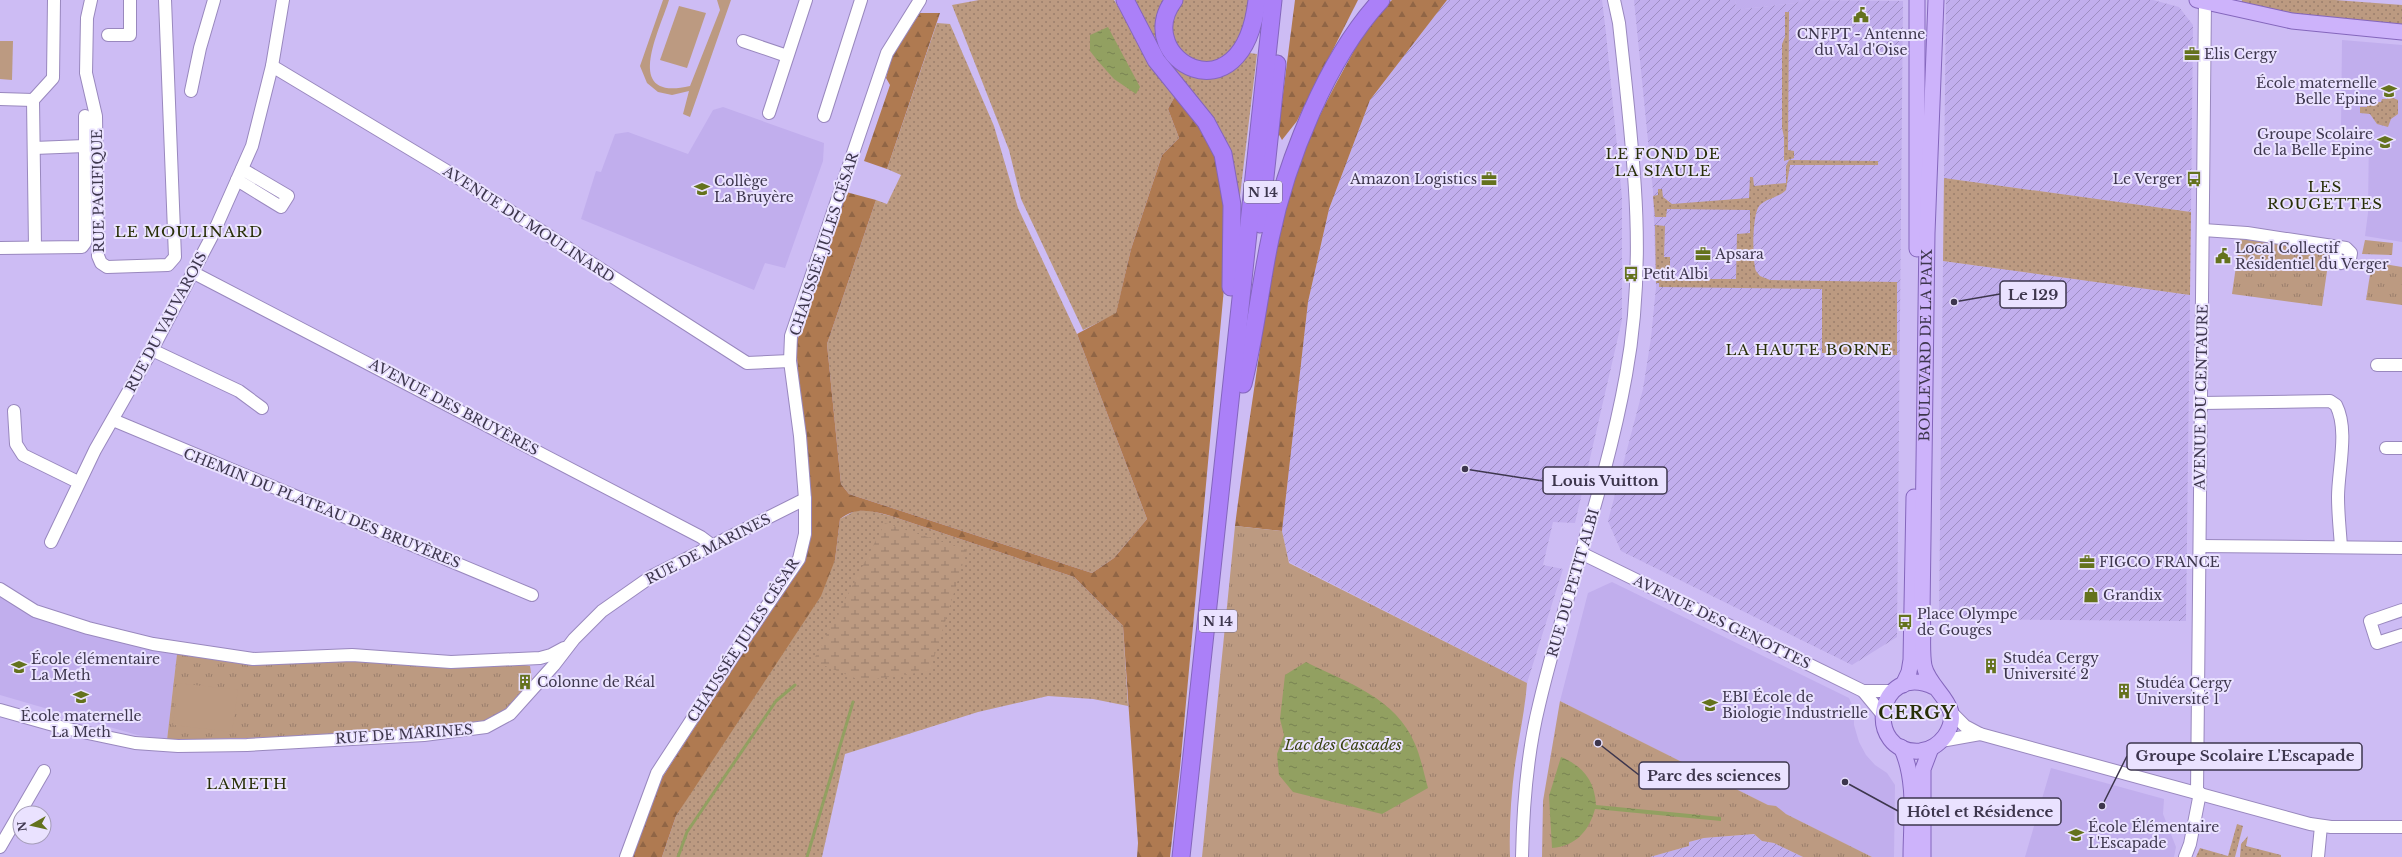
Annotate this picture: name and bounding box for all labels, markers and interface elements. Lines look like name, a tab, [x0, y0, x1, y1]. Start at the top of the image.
public building icon: CNFPT - Antenne du Val d'Oise	[1852, 6, 1870, 24]
place label: CNFPT - Antenne du Val d'Oise	[1797, 25, 1925, 59]
office icon: Elis Cergy	[2183, 45, 2201, 63]
place label: Elis Cergy	[2204, 45, 2277, 63]
place label: École maternelle Belle Epine	[2256, 74, 2377, 108]
school or university icon: École maternelle Belle Epine	[2380, 82, 2398, 100]
place label: Groupe Scolaire de la Belle Epine	[2253, 125, 2373, 159]
street label: RUE PACIFIQUE	[88, 129, 108, 253]
school or university icon: Groupe Scolaire de la Belle Epine	[2376, 133, 2394, 151]
district label: LE FOND DE LA SIAULE	[1605, 144, 1721, 180]
street label: CHAUSSÉE JULES CÉSAR	[786, 149, 862, 338]
street label: AVENUE DU MOULINARD	[439, 161, 618, 286]
place label: Amazon Logistics	[1349, 170, 1477, 188]
office icon: Amazon Logistics	[1480, 170, 1498, 188]
place label: Le Verger	[2113, 170, 2182, 188]
bus stop icon: Le Verger	[2185, 170, 2203, 188]
place label: Collège La Bruyère	[714, 172, 794, 206]
district label: LES ROUGETTES	[2267, 177, 2383, 213]
school or university icon: Collège La Bruyère	[693, 180, 711, 198]
road number: N 14	[1244, 181, 1282, 203]
district label: LE MOULINARD	[115, 222, 263, 241]
place label: Local Collectif Résidentiel du Verger	[2235, 239, 2389, 273]
office icon: Apsara	[1694, 245, 1712, 263]
place label: Apsara	[1714, 245, 1764, 263]
public building icon: Local Collectif Résidentiel du Verger	[2214, 247, 2232, 265]
street label: RUE DU VAUVAROIS	[121, 249, 211, 395]
street label: BOULEVARD DE LA PAIX	[1915, 249, 1936, 442]
bus stop icon: Petit Albi	[1622, 265, 1640, 283]
place label: Petit Albi	[1643, 265, 1709, 283]
callout: Le 129	[2000, 281, 2066, 308]
text: Le 129	[2008, 285, 2058, 304]
street label: AVENUE DU CENTAURE	[2190, 304, 2212, 491]
district label: LA HAUTE BORNE	[1726, 340, 1892, 359]
street label: AVENUE DES BRUYÈRES	[365, 354, 542, 459]
street label: CHEMIN DU PLATEAU DES BRUYÈRES	[181, 444, 463, 572]
callout: Louis Vuitton	[1543, 467, 1667, 494]
text: Louis Vuitton	[1551, 471, 1659, 490]
street label: RUE DU PETIT ALBI	[1543, 506, 1603, 659]
street label: RUE DE MARINES	[642, 510, 774, 588]
office icon: FIGCO FRANCE	[2078, 553, 2096, 571]
place label: FIGCO FRANCE	[2099, 553, 2220, 571]
street label: CHAUSSÉE JULES CÉSAR	[683, 554, 803, 725]
street label: AVENUE DES GENOTTES	[1630, 571, 1813, 673]
shop icon: Grandix	[2082, 586, 2100, 604]
place label: Grandix	[2103, 586, 2162, 604]
place label: Place Olympe de Gouges	[1917, 605, 2018, 639]
road number: N 14	[1199, 610, 1237, 632]
bus stop icon: Place Olympe de Gouges	[1896, 613, 1914, 631]
place label: Studéa Cergy Université 2	[2003, 649, 2099, 683]
place label: École élémentaire La Meth	[31, 650, 160, 684]
building icon: Studéa Cergy Université 2	[1982, 657, 2000, 675]
school or university icon: École élémentaire La Meth	[10, 658, 28, 676]
building icon: Colonne de Réal	[516, 673, 534, 691]
place label: Colonne de Réal	[537, 673, 656, 691]
place label: Studéa Cergy Université 1	[2136, 674, 2232, 708]
building icon: Studéa Cergy Université 1	[2115, 682, 2133, 700]
school or university icon: École maternelle La Meth	[72, 688, 90, 706]
place label: EBI École de Biologie Industrielle	[1722, 688, 1868, 722]
school or university icon: EBI École de Biologie Industrielle	[1701, 696, 1719, 714]
district label: CERGY	[1878, 702, 1956, 724]
place label: École maternelle La Meth	[21, 707, 141, 741]
street label: RUE DE MARINES	[334, 720, 474, 748]
water label: Lac des Cascades	[1283, 735, 1402, 754]
callout: Groupe Scolaire L'Escapade	[2127, 743, 2362, 770]
text: Groupe Scolaire L'Escapade	[2136, 746, 2355, 765]
callout: Parc des sciences	[1639, 762, 1789, 789]
text: Parc des sciences	[1647, 766, 1781, 785]
district label: LAMETH	[206, 774, 288, 793]
callout: Hôtel et Résidence	[1898, 798, 2061, 825]
text: Hôtel et Résidence	[1907, 802, 2054, 821]
north arrow	[12, 805, 52, 845]
place label: École Élémentaire L'Escapade	[2088, 818, 2219, 852]
text: N	[14, 820, 30, 832]
school or university icon: École Élémentaire L'Escapade	[2067, 826, 2085, 844]

